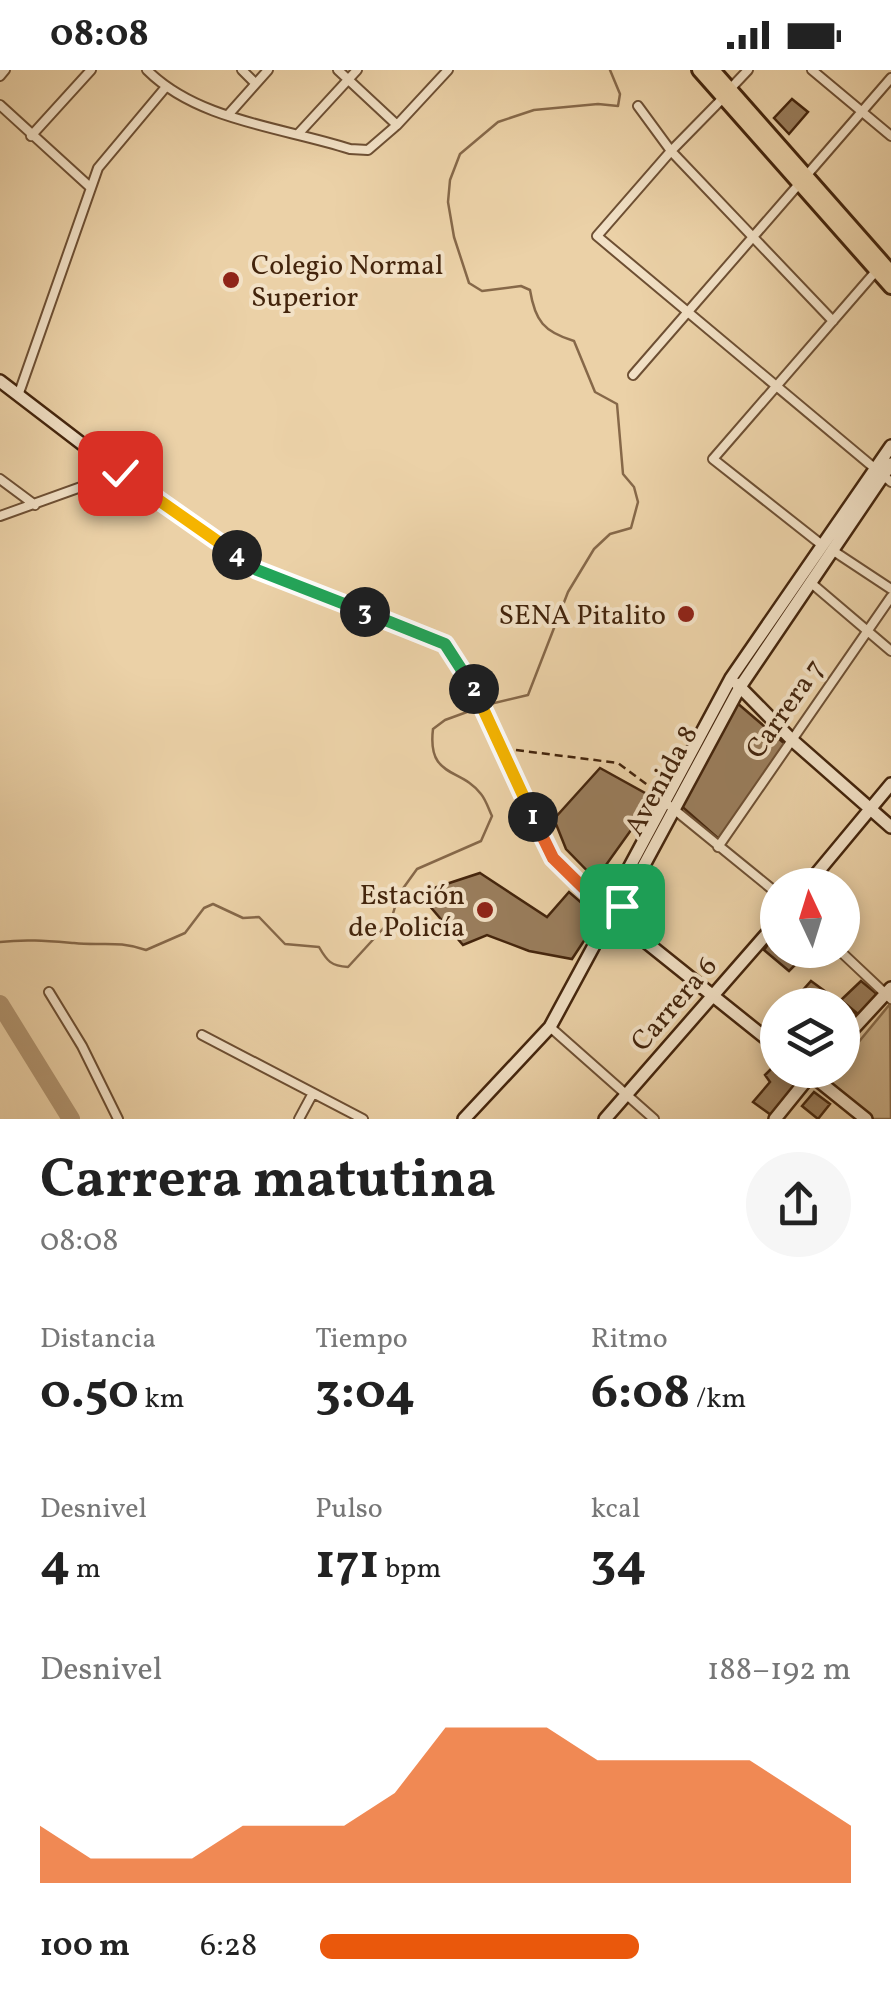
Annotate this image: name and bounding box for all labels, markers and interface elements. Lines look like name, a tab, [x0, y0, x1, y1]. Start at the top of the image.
text: 08:08	[50, 9, 149, 62]
place label: Colegio Normal Superior	[251, 247, 443, 318]
marker: Colegio Normal Superior	[220, 269, 242, 291]
pin	[78, 431, 163, 516]
icon: check	[93, 446, 148, 501]
pin: 4	[212, 530, 262, 580]
text: 4	[229, 535, 245, 574]
pin: 3	[340, 587, 390, 637]
text: 3	[358, 592, 372, 631]
place label: SENA Pitalito	[498, 597, 666, 636]
marker: SENA Pitalito	[675, 603, 697, 625]
street label: Carrera 7	[737, 652, 835, 767]
pin: 2	[449, 664, 499, 714]
text: 2	[467, 669, 481, 708]
street label: Avenida 8	[616, 719, 708, 843]
pin: 1	[508, 792, 558, 842]
text: 1	[527, 797, 539, 836]
pin	[580, 864, 665, 949]
north arrow	[760, 868, 860, 968]
map controls	[760, 868, 860, 1088]
place label: Estación de Policía	[348, 877, 465, 948]
icon: arrive	[595, 879, 650, 934]
marker: Estación de Policía	[474, 899, 496, 921]
street label: Carrera 6	[623, 949, 727, 1061]
button: layers	[760, 988, 860, 1088]
text: Carrera matutina	[40, 1144, 496, 1220]
button: share	[746, 1152, 851, 1257]
text: 08:08	[40, 1220, 119, 1264]
text: Distancia	[40, 1320, 156, 1359]
text: Tiempo	[315, 1320, 408, 1359]
text: Ritmo	[591, 1320, 668, 1359]
text: 0.50	[40, 1359, 139, 1429]
text: 3:04	[315, 1359, 415, 1429]
text: 6:08	[591, 1359, 690, 1429]
text: km	[139, 1380, 185, 1419]
text: /km	[690, 1380, 746, 1419]
text: Desnivel	[40, 1490, 147, 1529]
text: Pulso	[315, 1490, 383, 1529]
text: kcal	[591, 1490, 640, 1529]
text: 4	[40, 1529, 70, 1599]
text: 171	[315, 1529, 379, 1599]
text: 34	[591, 1529, 646, 1599]
text: m	[70, 1550, 101, 1589]
text: bpm	[379, 1550, 441, 1589]
text: Desnivel	[40, 1649, 162, 1693]
text: 188–192 m	[707, 1649, 851, 1693]
text: 100 m	[40, 1925, 130, 1969]
text: 6:28	[200, 1925, 257, 1969]

